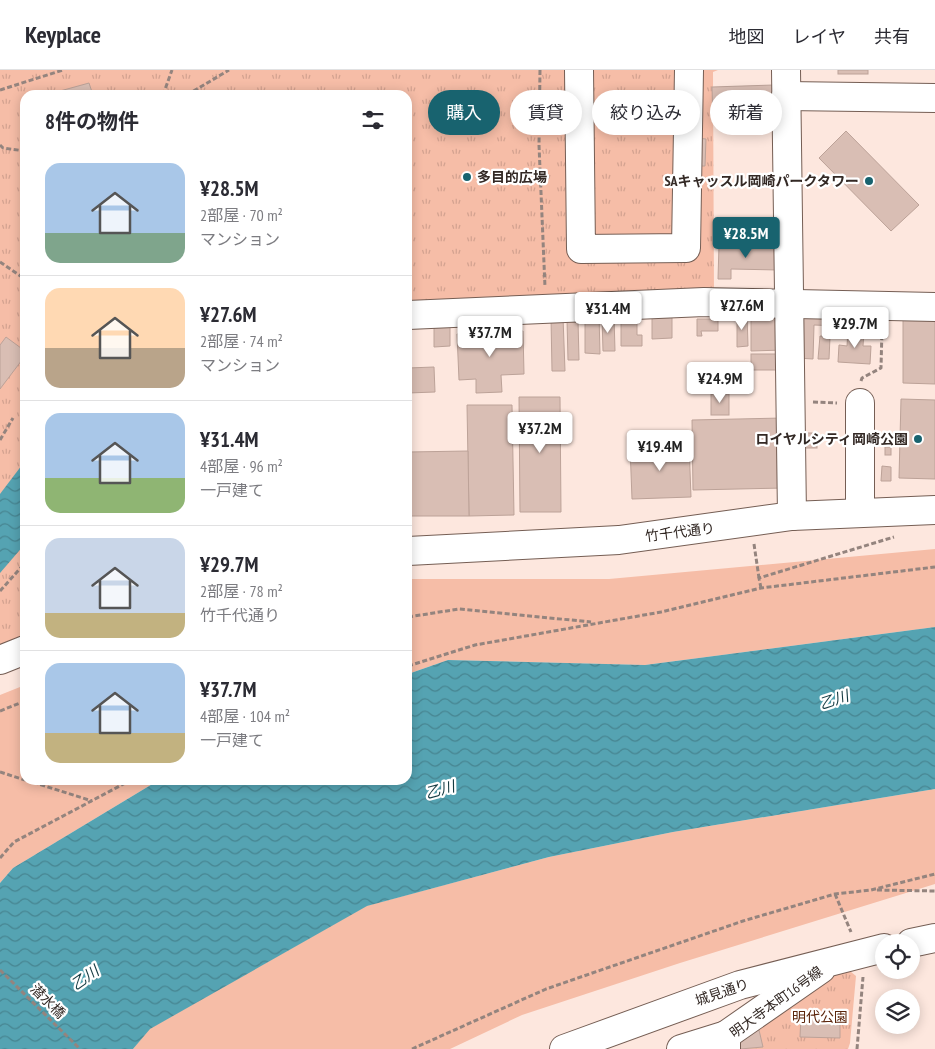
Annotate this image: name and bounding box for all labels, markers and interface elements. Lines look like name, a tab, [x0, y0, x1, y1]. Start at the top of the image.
text: Keyplace	[25, 19, 101, 50]
text: 地図	[729, 25, 765, 48]
text: レイヤ	[793, 25, 846, 48]
text: 共有	[874, 25, 910, 48]
chip: 購入	[428, 90, 500, 135]
chip: 賃貸	[510, 90, 582, 135]
chip: 絞り込み	[592, 90, 700, 135]
chip: 新着	[710, 90, 782, 135]
icon: filters	[359, 106, 387, 134]
text: 8件の物件	[45, 108, 139, 135]
place label: 多目的広場	[477, 168, 547, 186]
marker: 多目的広場	[461, 171, 473, 183]
place label: SAキャッスル岡崎パークタワー	[664, 172, 859, 190]
text: ¥28.5M	[200, 175, 259, 202]
marker: SAキャッスル岡崎パークタワー	[863, 175, 875, 187]
icon: home	[85, 183, 145, 243]
text: 2部屋 · 70 m²	[200, 205, 283, 225]
pin: ¥28.5M	[705, 216, 787, 259]
text: ¥28.5M	[724, 223, 768, 243]
text: マンション	[200, 229, 280, 249]
pin: ¥27.6M	[701, 288, 783, 331]
pin: ¥31.4M	[567, 292, 649, 334]
text: ¥27.6M	[720, 295, 764, 315]
text: ¥31.4M	[586, 298, 630, 318]
text: ¥27.6M	[200, 301, 256, 328]
pin: ¥29.7M	[814, 306, 896, 349]
icon: home	[85, 308, 145, 368]
text: ¥29.7M	[833, 313, 877, 333]
pin: ¥37.7M	[449, 316, 531, 358]
text: ¥37.7M	[468, 322, 512, 342]
text: 2部屋 · 74 m²	[200, 331, 283, 351]
text: マンション	[200, 355, 280, 375]
pin: ¥24.9M	[679, 362, 761, 404]
text: ¥24.9M	[698, 368, 742, 388]
pin: ¥37.2M	[499, 412, 581, 454]
text: ¥37.2M	[518, 418, 562, 438]
text: ¥31.4M	[200, 426, 259, 453]
pin: ¥19.4M	[619, 430, 701, 472]
place label: ロイヤルシティ岡崎公園	[755, 430, 908, 448]
icon: home	[85, 433, 145, 493]
marker: ロイヤルシティ岡崎公園	[912, 433, 924, 445]
text: ¥19.4M	[638, 436, 682, 456]
text: 4部屋 · 96 m²	[200, 456, 283, 476]
text: 一戸建て	[200, 480, 264, 500]
street label: 竹千代通り	[644, 519, 716, 545]
text: ¥29.7M	[200, 551, 259, 578]
icon: home	[85, 558, 145, 618]
text: 2部屋 · 78 m²	[200, 581, 283, 601]
text: 竹千代通り	[200, 605, 280, 625]
text: ¥37.7M	[200, 676, 256, 703]
icon: home	[85, 683, 145, 743]
water label: 乙川	[817, 685, 853, 713]
text: 4部屋 · 104 m²	[200, 706, 290, 726]
text: 一戸建て	[200, 730, 264, 750]
water label: 乙川	[423, 776, 459, 803]
map controls	[875, 934, 920, 1034]
button: locate	[875, 934, 920, 979]
water label: 乙川	[67, 960, 104, 994]
street label: 明大寺本町16号線	[726, 962, 826, 1042]
street label: 城見通り	[693, 974, 751, 1010]
street label: 潜水橋	[27, 980, 69, 1022]
button: layers	[875, 989, 920, 1034]
park label: 明代公園	[792, 1008, 848, 1026]

